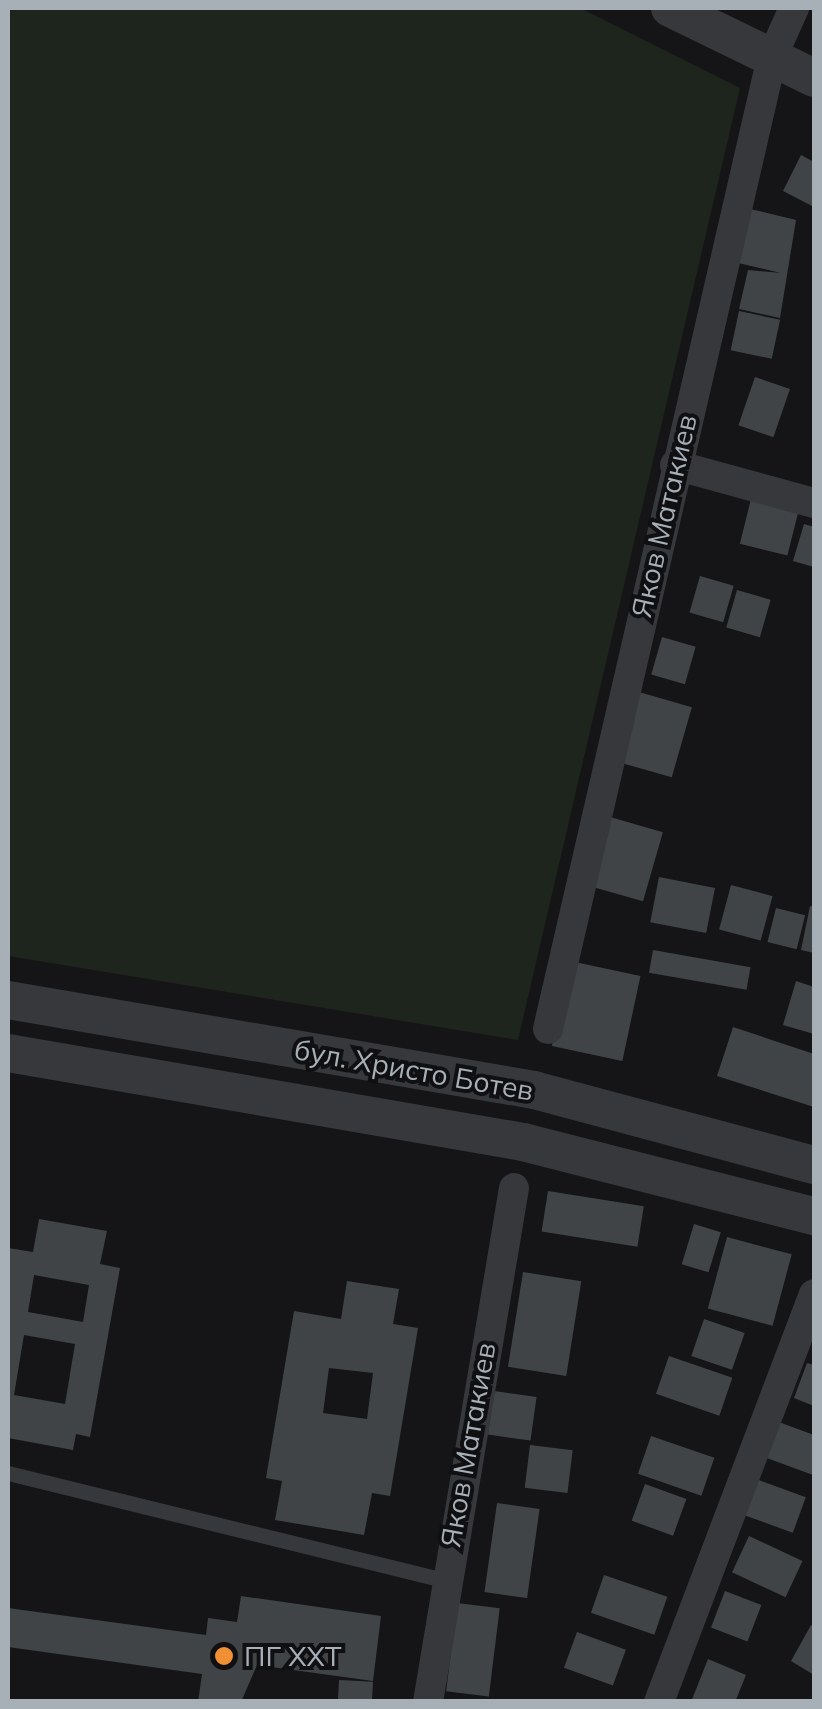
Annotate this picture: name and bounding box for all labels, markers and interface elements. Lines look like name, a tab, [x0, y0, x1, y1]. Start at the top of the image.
street label: Яков Матакиев	[624, 411, 704, 621]
street label: бул. Христо Ботев	[292, 1032, 536, 1108]
street label: Яков Матакиев	[433, 1340, 503, 1550]
place label: ПГ ХХТ	[244, 1639, 342, 1673]
marker: ПГ ХХТ	[213, 1645, 235, 1667]

